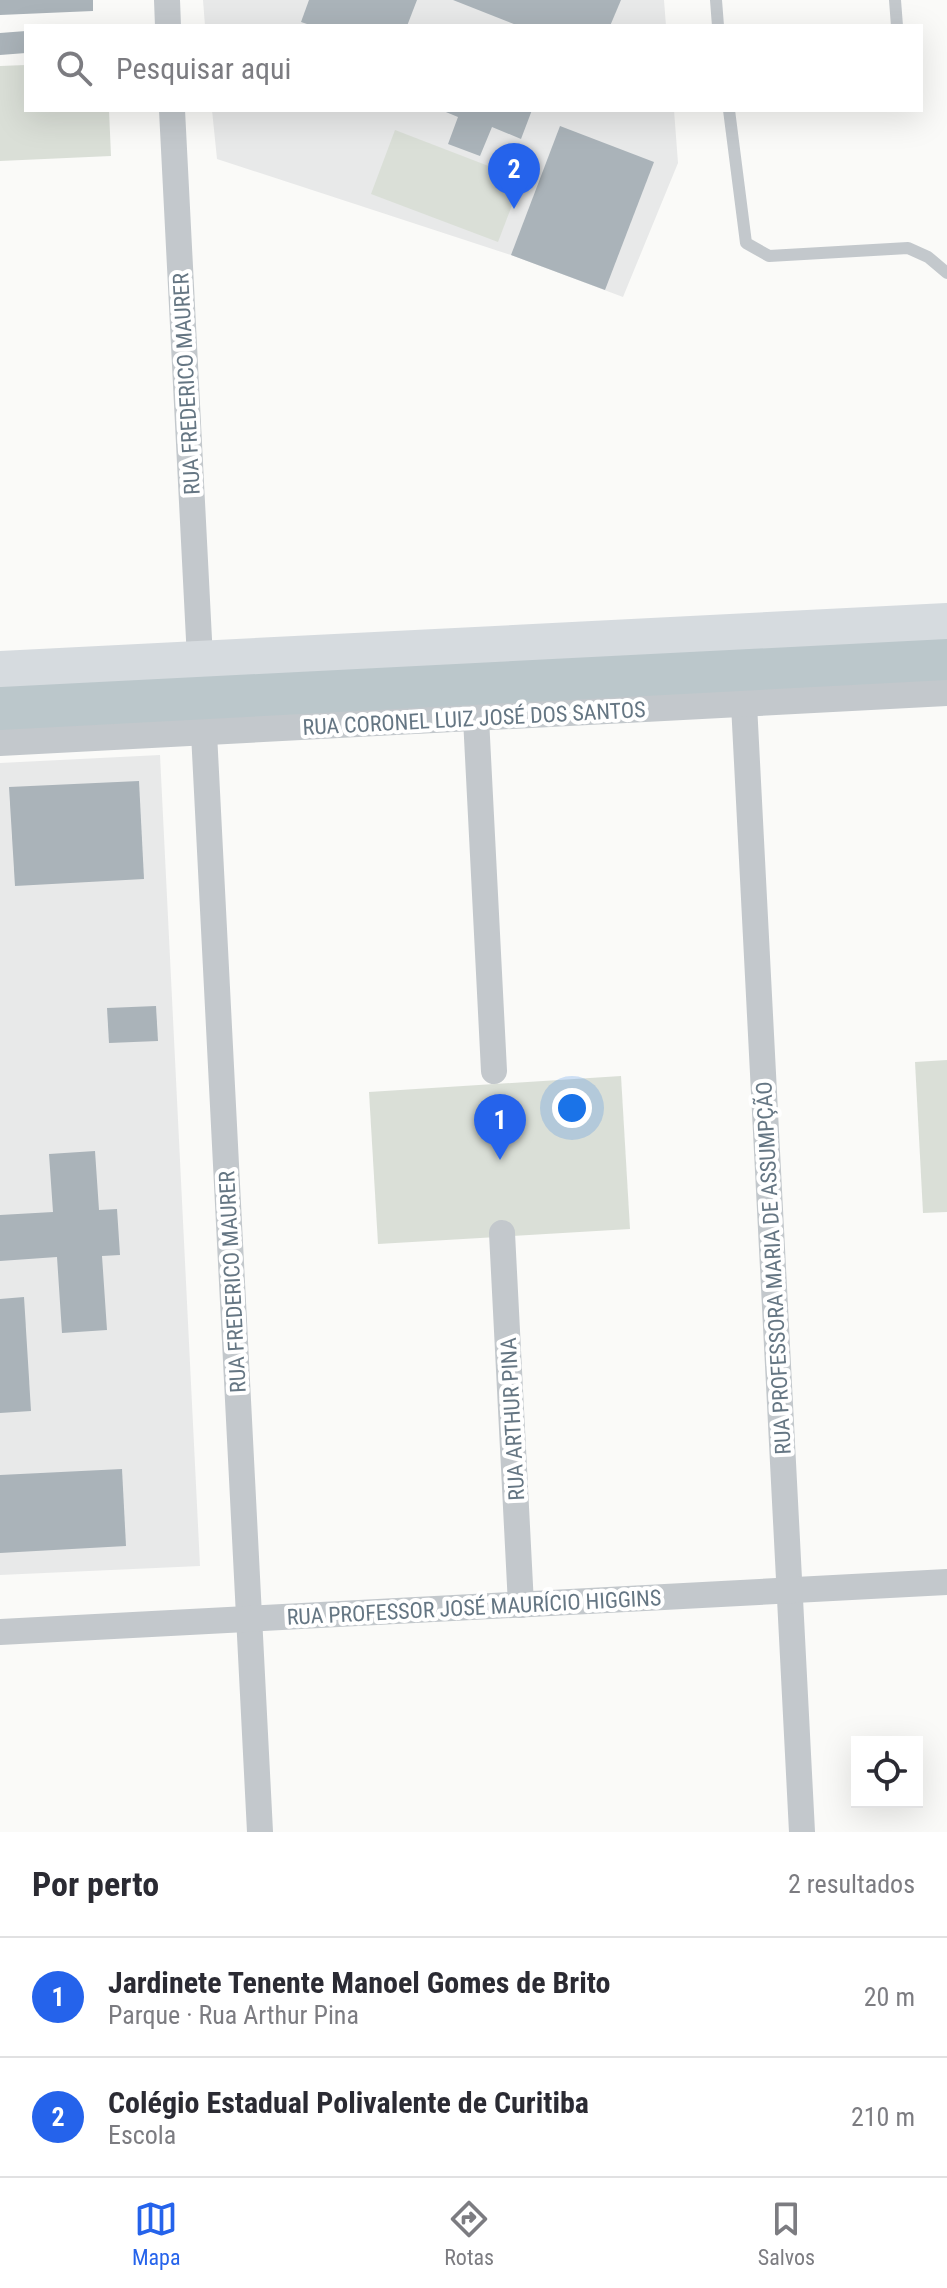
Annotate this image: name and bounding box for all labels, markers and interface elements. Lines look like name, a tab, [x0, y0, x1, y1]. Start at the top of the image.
search box	[24, 24, 923, 112]
icon: search	[52, 46, 96, 90]
text: Pesquisar aqui	[116, 51, 291, 86]
pin: 2	[488, 143, 540, 209]
street label: RUA FREDERICO MAURER	[168, 272, 205, 496]
street label: RUA CORONEL LUIZ JOSÉ DOS SANTOS	[302, 697, 646, 740]
street label: RUA PROFESSORA MARIA DE ASSUMPÇÃO	[751, 1081, 796, 1455]
your location	[552, 1088, 592, 1128]
pin: 1	[474, 1094, 526, 1160]
street label: RUA FREDERICO MAURER	[214, 1170, 251, 1394]
street label: RUA ARTHUR PINA	[496, 1336, 529, 1501]
street label: RUA PROFESSOR JOSÉ MAURÍCIO HIGGINS	[286, 1585, 662, 1630]
map controls	[851, 1736, 923, 1808]
button: locate	[851, 1736, 923, 1808]
text: Por perto	[32, 1864, 159, 1904]
text: 2 resultados	[788, 1869, 915, 1899]
text: Jardinete Tenente Manoel Gomes de Brito	[108, 1965, 611, 2000]
text: 1	[51, 1982, 65, 2012]
text: 20 m	[864, 1982, 915, 2012]
text: Parque · Rua Arthur Pina	[108, 2000, 359, 2030]
text: Colégio Estadual Polivalente de Curitiba	[108, 2085, 589, 2120]
text: 2	[51, 2102, 65, 2132]
text: 210 m	[851, 2102, 915, 2132]
text: Escola	[108, 2120, 176, 2150]
tab: Mapa	[132, 2197, 180, 2270]
tab: Rotas	[444, 2197, 494, 2270]
tab: Salvos	[758, 2197, 815, 2270]

